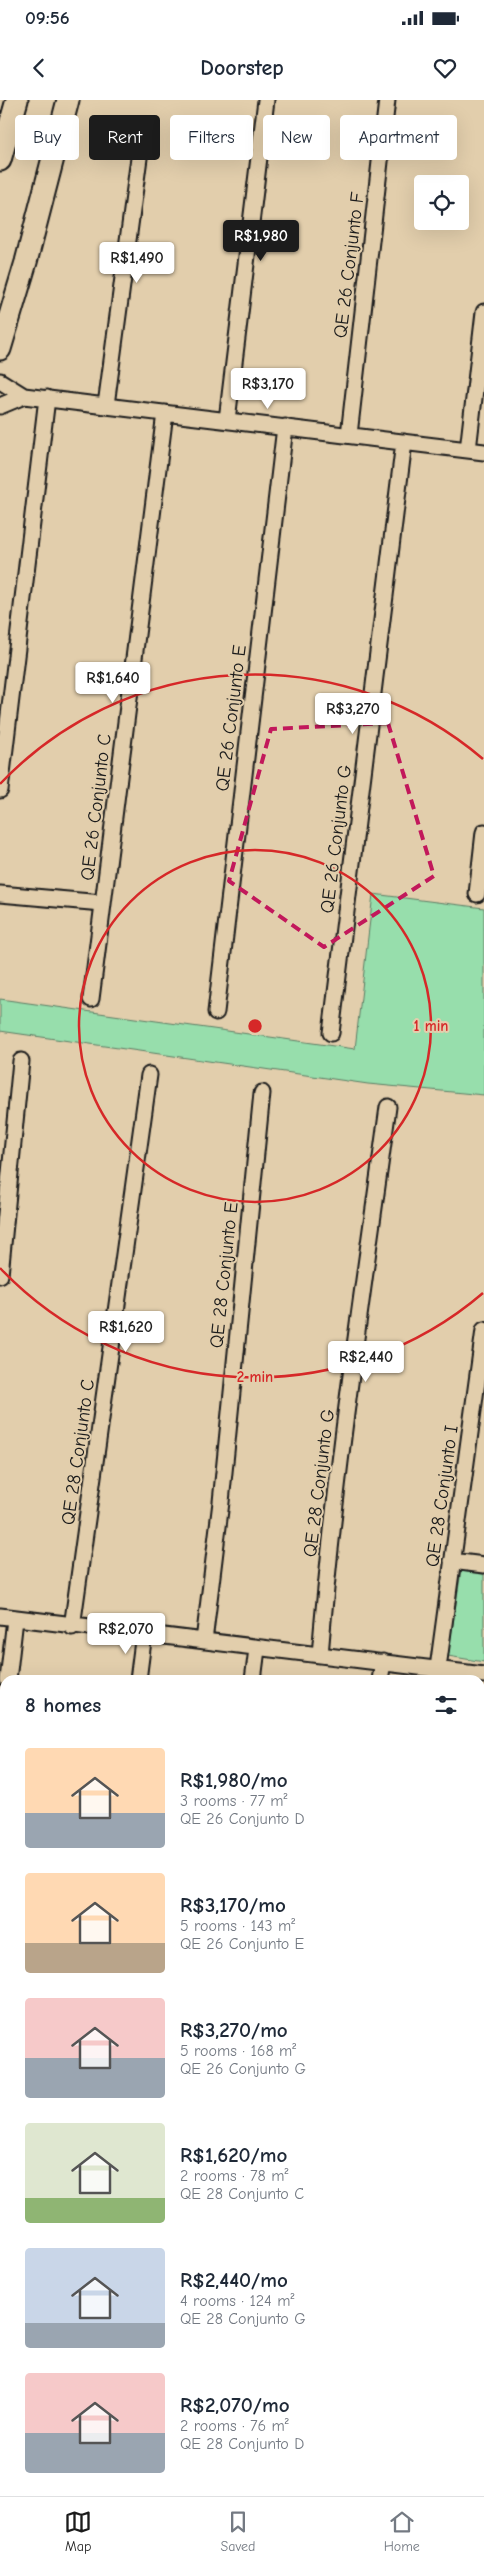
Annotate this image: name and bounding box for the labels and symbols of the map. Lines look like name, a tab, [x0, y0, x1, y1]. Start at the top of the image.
street label: QE 26 Conjunto F	[329, 191, 369, 339]
pin: R$1,980	[215, 220, 307, 262]
pin: R$1,490	[91, 242, 183, 284]
pin: R$3,170	[222, 368, 314, 410]
street label: QE 26 Conjunto E	[211, 644, 251, 793]
pin: R$1,640	[67, 662, 159, 704]
pin: R$3,270	[307, 692, 399, 735]
street label: QE 26 Conjunto C	[76, 732, 116, 882]
street label: QE 26 Conjunto G	[316, 764, 356, 915]
centre of rings	[246, 1017, 264, 1035]
text: 1 min	[414, 1017, 448, 1035]
street label: QE 28 Conjunto E	[205, 1201, 243, 1349]
pin: R$1,620	[80, 1310, 172, 1353]
pin: R$2,440	[320, 1340, 412, 1383]
text: 2 min	[237, 1368, 273, 1386]
street label: QE 28 Conjunto C	[57, 1377, 99, 1527]
street label: QE 28 Conjunto G	[299, 1408, 339, 1558]
street label: QE 28 Conjunto I	[421, 1424, 463, 1568]
pin: R$2,070	[80, 1612, 172, 1655]

